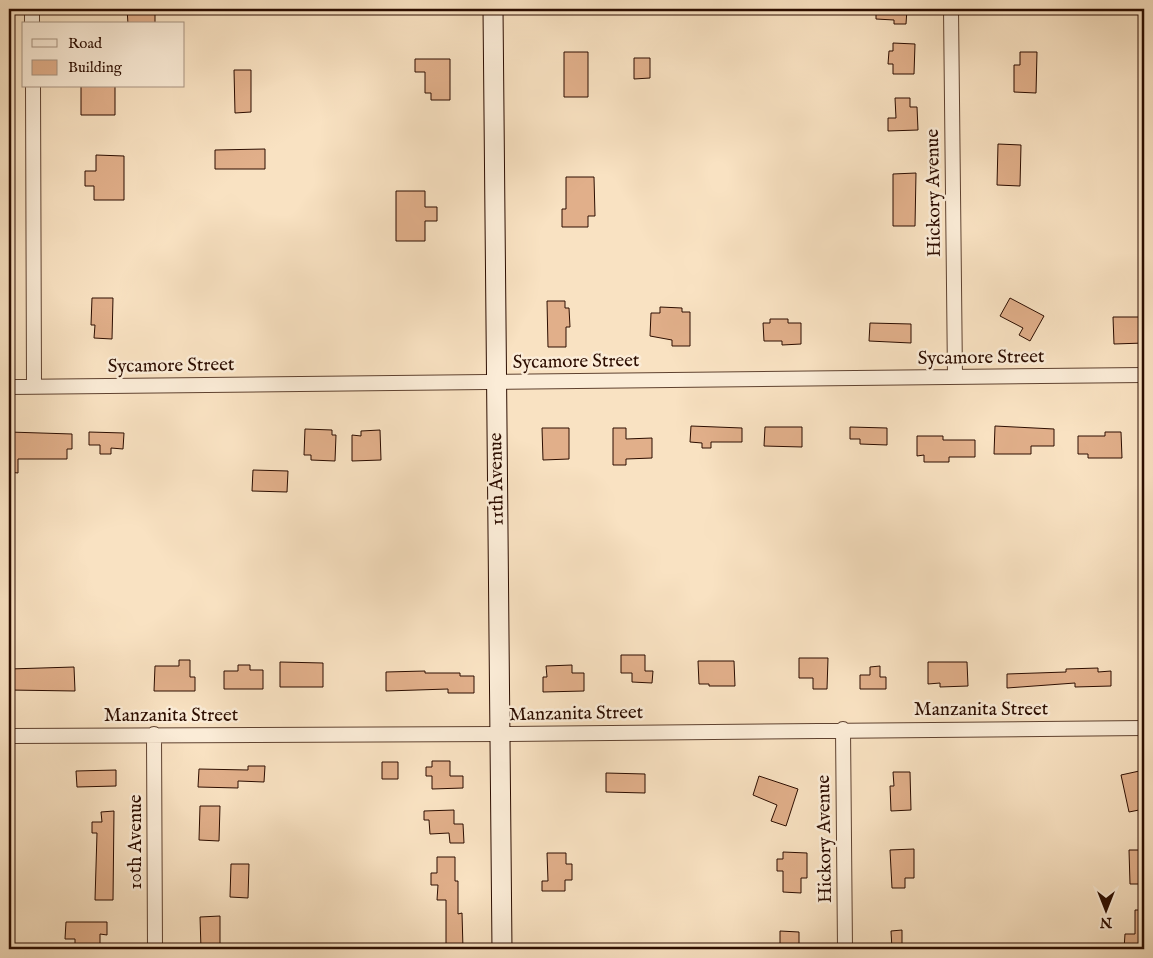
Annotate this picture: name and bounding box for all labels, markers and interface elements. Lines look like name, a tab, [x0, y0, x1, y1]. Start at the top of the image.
legend	[22, 22, 185, 88]
text: Road	[68, 34, 103, 53]
text: Building	[68, 58, 123, 77]
street label: Hickory Avenue	[921, 128, 947, 257]
street label: Sycamore Street	[917, 345, 1045, 371]
street label: Sycamore Street	[512, 349, 640, 375]
street label: Sycamore Street	[107, 353, 235, 379]
street label: 11th Avenue	[484, 432, 510, 526]
street label: Manzanita Street	[914, 698, 1049, 722]
street label: Manzanita Street	[509, 701, 644, 727]
street label: Manzanita Street	[104, 704, 239, 728]
street label: Hickory Avenue	[812, 774, 838, 903]
street label: 10th Avenue	[124, 794, 148, 890]
north arrow	[1080, 886, 1130, 936]
text: N	[1100, 913, 1113, 931]

